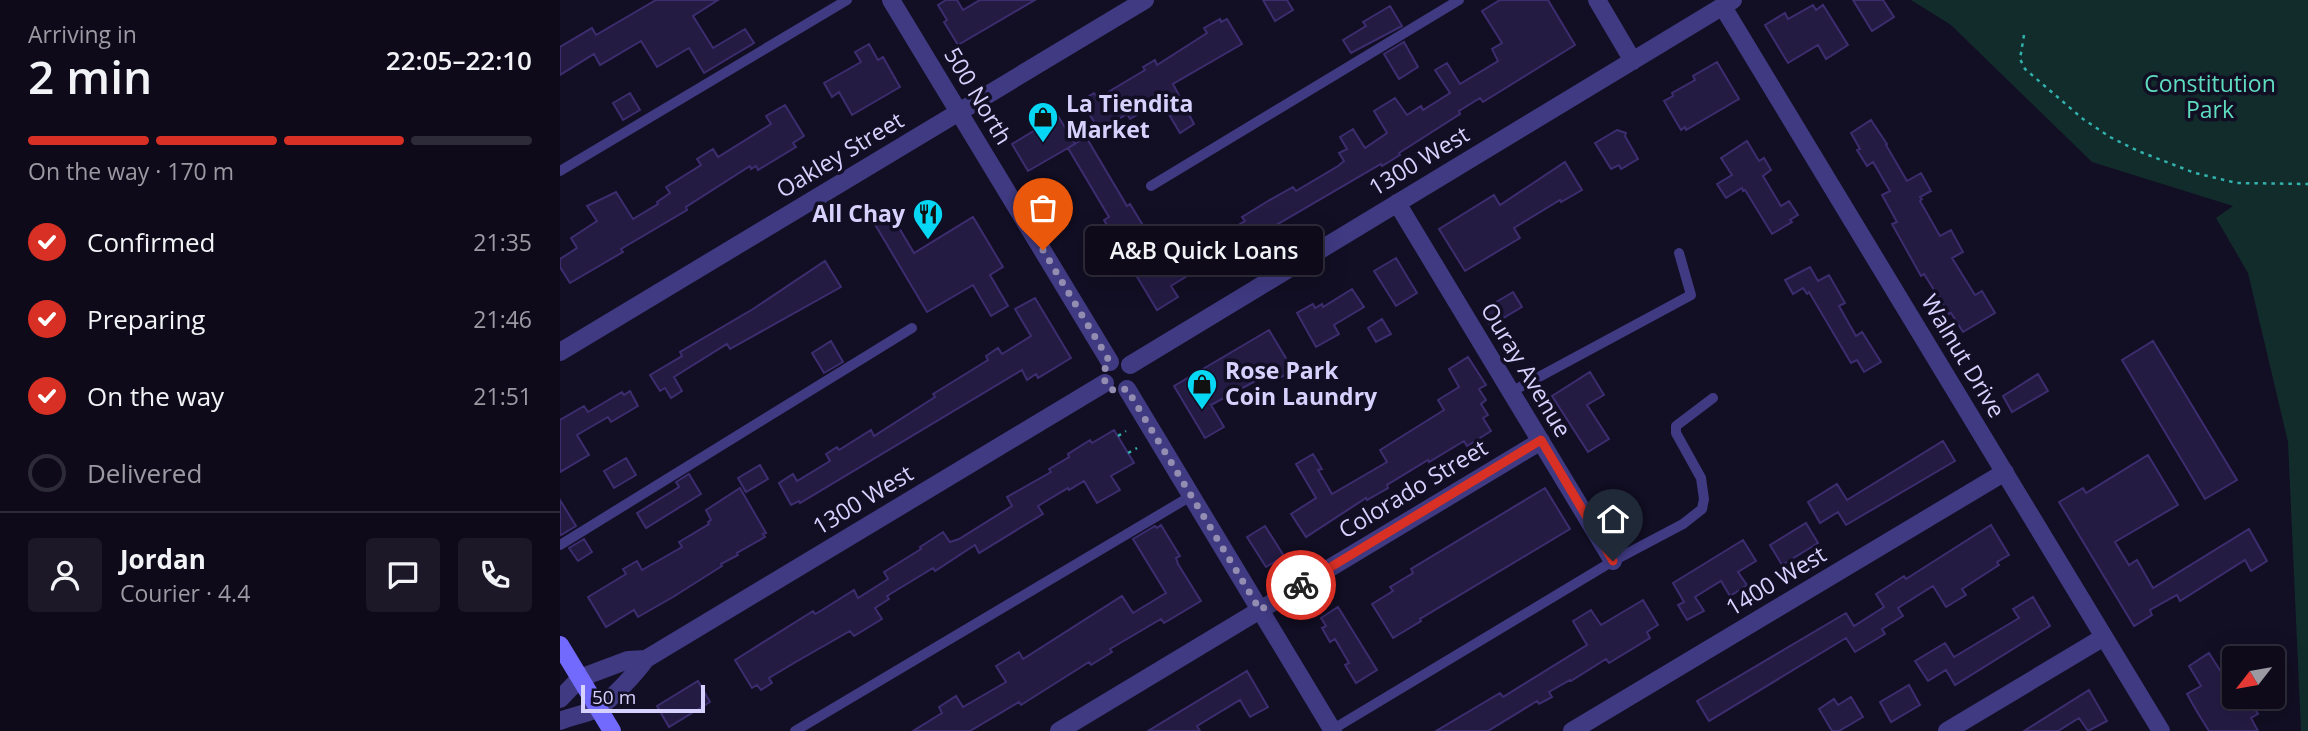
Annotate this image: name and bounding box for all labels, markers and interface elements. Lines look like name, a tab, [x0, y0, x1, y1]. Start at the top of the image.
text: Arriving in	[28, 18, 137, 50]
street label: 500 North	[937, 41, 1020, 150]
text: 22:05–22:10	[386, 42, 532, 78]
text: 2 min	[28, 45, 152, 107]
park label: Constitution Park	[2144, 67, 2276, 125]
place label: La Tiendita Market	[1066, 87, 1193, 145]
shop icon: La Tiendita Market	[1026, 100, 1060, 144]
street label: Oakley Street	[770, 104, 909, 205]
street label: 1300 West	[1362, 118, 1475, 203]
text: On the way · 170 m	[28, 155, 234, 187]
pin	[1013, 178, 1073, 250]
icon: bag	[1024, 189, 1062, 227]
place label: All Chay	[812, 197, 906, 229]
restaurant icon: All Chay	[911, 197, 945, 241]
icon: check	[28, 223, 66, 261]
text: Confirmed	[87, 224, 215, 260]
text: 21:35	[473, 226, 532, 258]
callout: A&B Quick Loans	[1085, 226, 1323, 274]
text: A&B Quick Loans	[1110, 234, 1298, 266]
street label: Walnut Drive	[1914, 288, 2013, 423]
street label: Ouray Avenue	[1474, 296, 1580, 443]
icon: check	[28, 300, 66, 338]
text: Preparing	[87, 301, 205, 337]
text: 21:46	[473, 303, 532, 335]
place label: Rose Park Coin Laundry	[1225, 354, 1378, 412]
shop icon: Rose Park Coin Laundry	[1185, 367, 1219, 411]
icon: check	[28, 377, 66, 415]
text: On the way	[87, 378, 224, 414]
text: 21:51	[473, 380, 532, 412]
street label: Colorado Street	[1332, 431, 1493, 545]
text: Delivered	[87, 455, 202, 491]
street label: 1300 West	[806, 457, 919, 542]
pin	[1583, 489, 1643, 561]
icon: home	[1594, 500, 1632, 538]
button: person	[28, 538, 102, 612]
button: chat	[366, 538, 440, 612]
button: phone	[458, 538, 532, 612]
street label: 1400 West	[1719, 538, 1832, 623]
text: Jordan	[120, 541, 206, 577]
courier	[1266, 550, 1336, 620]
icon: bike	[1282, 566, 1320, 604]
text: Courier · 4.4	[120, 577, 250, 609]
north arrow	[2222, 646, 2286, 709]
map controls	[2222, 646, 2285, 709]
scale bar	[581, 682, 705, 714]
text: 50 m	[592, 684, 636, 710]

